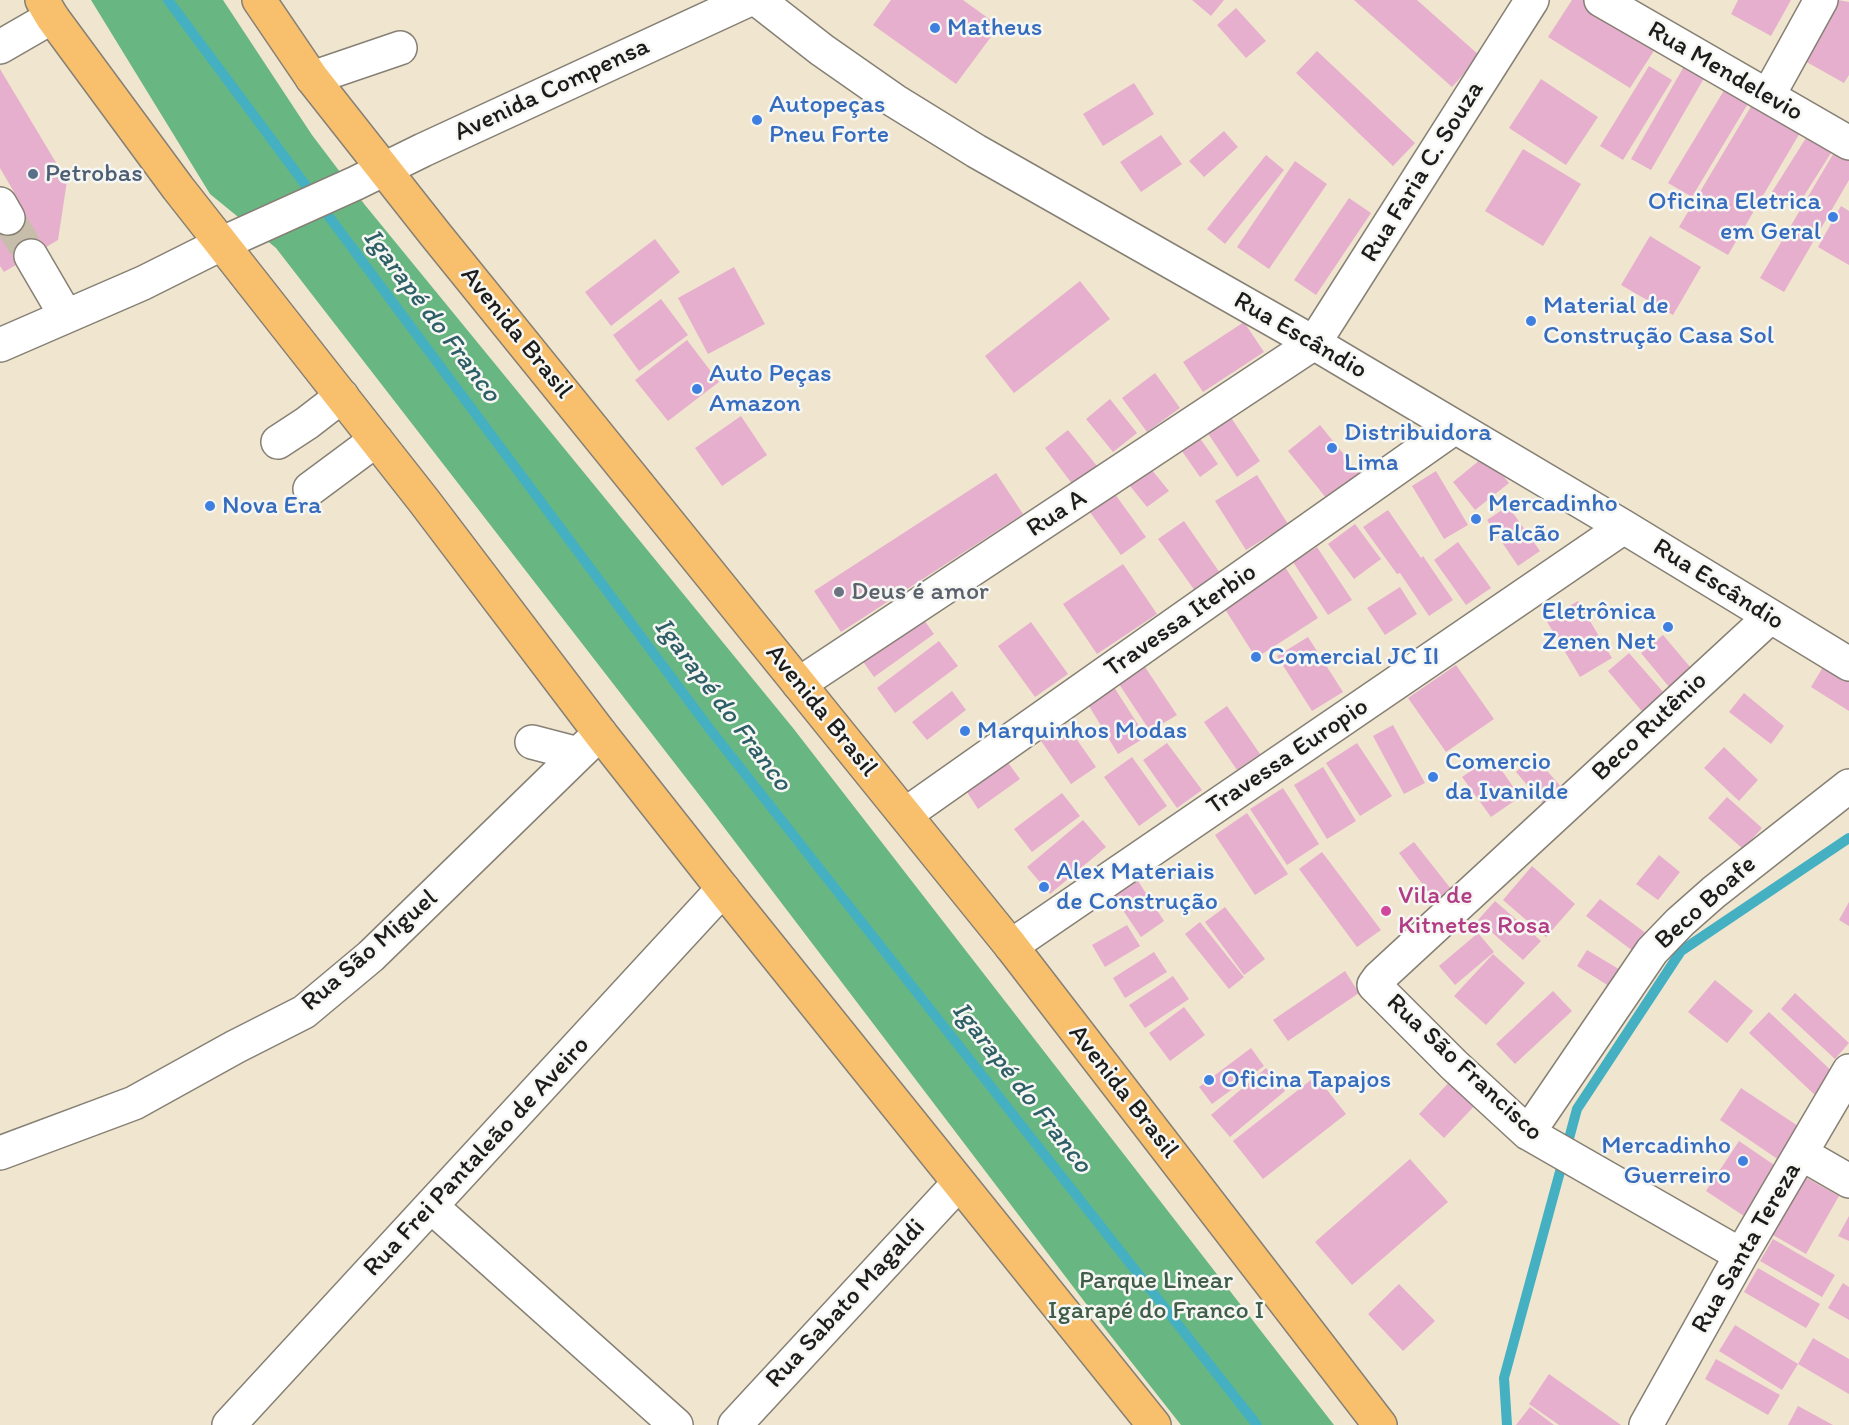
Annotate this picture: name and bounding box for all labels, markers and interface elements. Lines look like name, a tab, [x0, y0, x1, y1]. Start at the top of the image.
place label: Matheus	[947, 12, 1042, 44]
street label: Rua Mendelevio	[1642, 15, 1808, 129]
marker: Matheus	[928, 21, 942, 35]
street label: Avenida Compensa	[450, 31, 654, 149]
street label: Rua Faria C. Souza	[1355, 76, 1491, 268]
place label: Autopeças Pneu Forte	[769, 89, 889, 150]
marker: Autopeças Pneu Forte	[750, 113, 764, 127]
place label: Petrobas	[45, 158, 143, 190]
marker: Petrobas	[26, 167, 40, 181]
place label: Oficina Eletrica em Geral	[1648, 186, 1821, 248]
marker: Oficina Eletrica em Geral	[1826, 210, 1840, 224]
water label: Igarapé do Franco	[355, 223, 507, 409]
street label: Avenida Brasil	[453, 261, 579, 405]
street label: Rua Escândio	[1228, 285, 1372, 387]
place label: Material de Construção Casa Sol	[1543, 290, 1774, 352]
marker: Material de Construção Casa Sol	[1524, 314, 1538, 328]
place label: Auto Peças Amazon	[709, 358, 832, 420]
marker: Auto Peças Amazon	[690, 382, 704, 396]
place label: Distribuidora Lima	[1344, 417, 1492, 478]
marker: Distribuidora Lima	[1325, 441, 1339, 455]
street label: Rua A	[1021, 483, 1093, 545]
place label: Mercadinho Falcão	[1488, 488, 1618, 550]
place label: Nova Era	[222, 490, 322, 522]
marker: Nova Era	[203, 499, 217, 513]
marker: Mercadinho Falcão	[1469, 512, 1483, 526]
street label: Rua Escândio	[1647, 532, 1789, 638]
street label: Travessa Iterbio	[1099, 557, 1263, 685]
place label: Deus é amor	[851, 576, 989, 608]
marker: Deus é amor	[832, 585, 846, 599]
place label: Eletrônica Zenen Net	[1542, 596, 1656, 658]
water label: Igarapé do Franco	[646, 612, 798, 798]
marker: Eletrônica Zenen Net	[1661, 620, 1675, 634]
street label: Avenida Brasil	[758, 639, 884, 783]
place label: Comercial JC II	[1268, 641, 1439, 673]
marker: Comercial JC II	[1249, 650, 1263, 664]
street label: Beco Rutênio	[1586, 666, 1714, 788]
street label: Travessa Europio	[1201, 691, 1375, 823]
place label: Marquinhos Modas	[977, 715, 1187, 747]
marker: Marquinhos Modas	[958, 724, 972, 738]
place label: Comercio da Ivanilde	[1445, 746, 1569, 808]
marker: Comercio da Ivanilde	[1426, 770, 1440, 784]
street label: Beco Boafe	[1649, 849, 1763, 957]
place label: Alex Materiais de Construção	[1056, 856, 1218, 918]
marker: Alex Materiais de Construção	[1037, 880, 1051, 894]
place label: Vila de Kitnetes Rosa	[1398, 880, 1550, 942]
street label: Rua São Miguel	[295, 883, 445, 1019]
marker: Vila de Kitnetes Rosa	[1379, 904, 1393, 918]
street label: Rua São Francisco	[1379, 988, 1549, 1148]
water label: Igarapé do Franco	[944, 996, 1098, 1180]
street label: Avenida Brasil	[1061, 1019, 1185, 1165]
street label: Rua Frei Pantaleão de Aveiro	[357, 1030, 597, 1284]
place label: Oficina Tapajos	[1221, 1064, 1391, 1096]
marker: Oficina Tapajos	[1202, 1073, 1216, 1087]
place label: Mercadinho Guerreiro	[1601, 1130, 1731, 1192]
marker: Mercadinho Guerreiro	[1736, 1154, 1750, 1168]
street label: Rua Santa Tereza	[1685, 1157, 1809, 1339]
street label: Rua Sabato Magaldi	[760, 1213, 932, 1395]
park label: Parque Linear Igarapé do Franco I	[1048, 1265, 1264, 1326]

